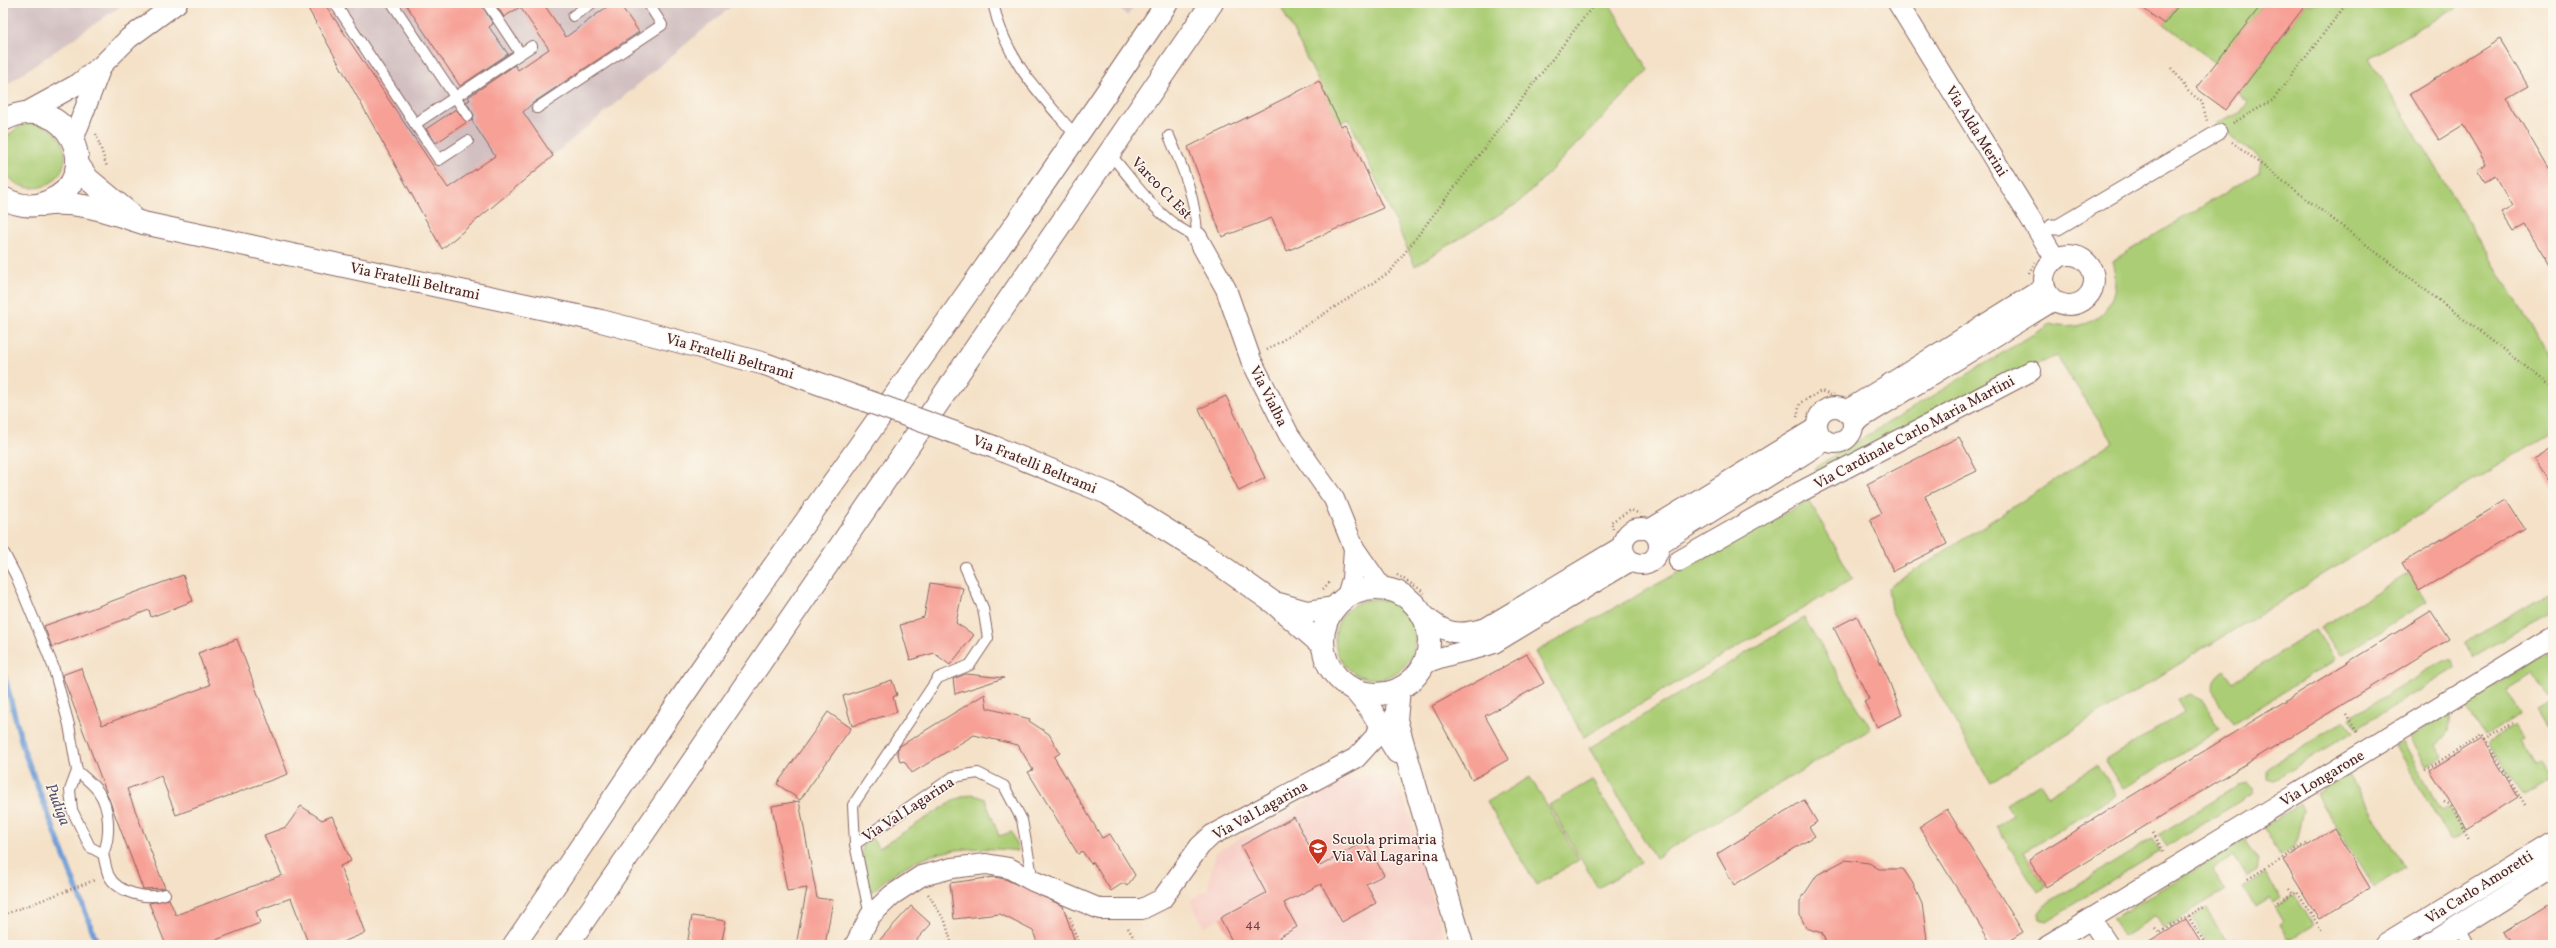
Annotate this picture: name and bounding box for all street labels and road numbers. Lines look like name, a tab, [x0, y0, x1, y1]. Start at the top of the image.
street label: Via Alda Merini	[1939, 82, 2012, 181]
street label: Varco C1 Est	[1126, 153, 1196, 225]
street label: Via Fratelli Beltrami	[348, 258, 482, 307]
street label: Via Fratelli Beltrami	[663, 329, 796, 386]
street label: Via Vialba	[1243, 363, 1292, 431]
street label: Via Cardinale Carlo Maria Martini	[1811, 371, 2019, 495]
street label: Via Fratelli Beltrami	[969, 431, 1100, 500]
street label: Via Longarone	[2277, 746, 2369, 813]
street label: Via Val Lagarina	[859, 773, 959, 848]
street label: Via Val Lagarina	[1209, 776, 1312, 846]
street label: Via Carlo Amoretti	[2422, 847, 2538, 930]

